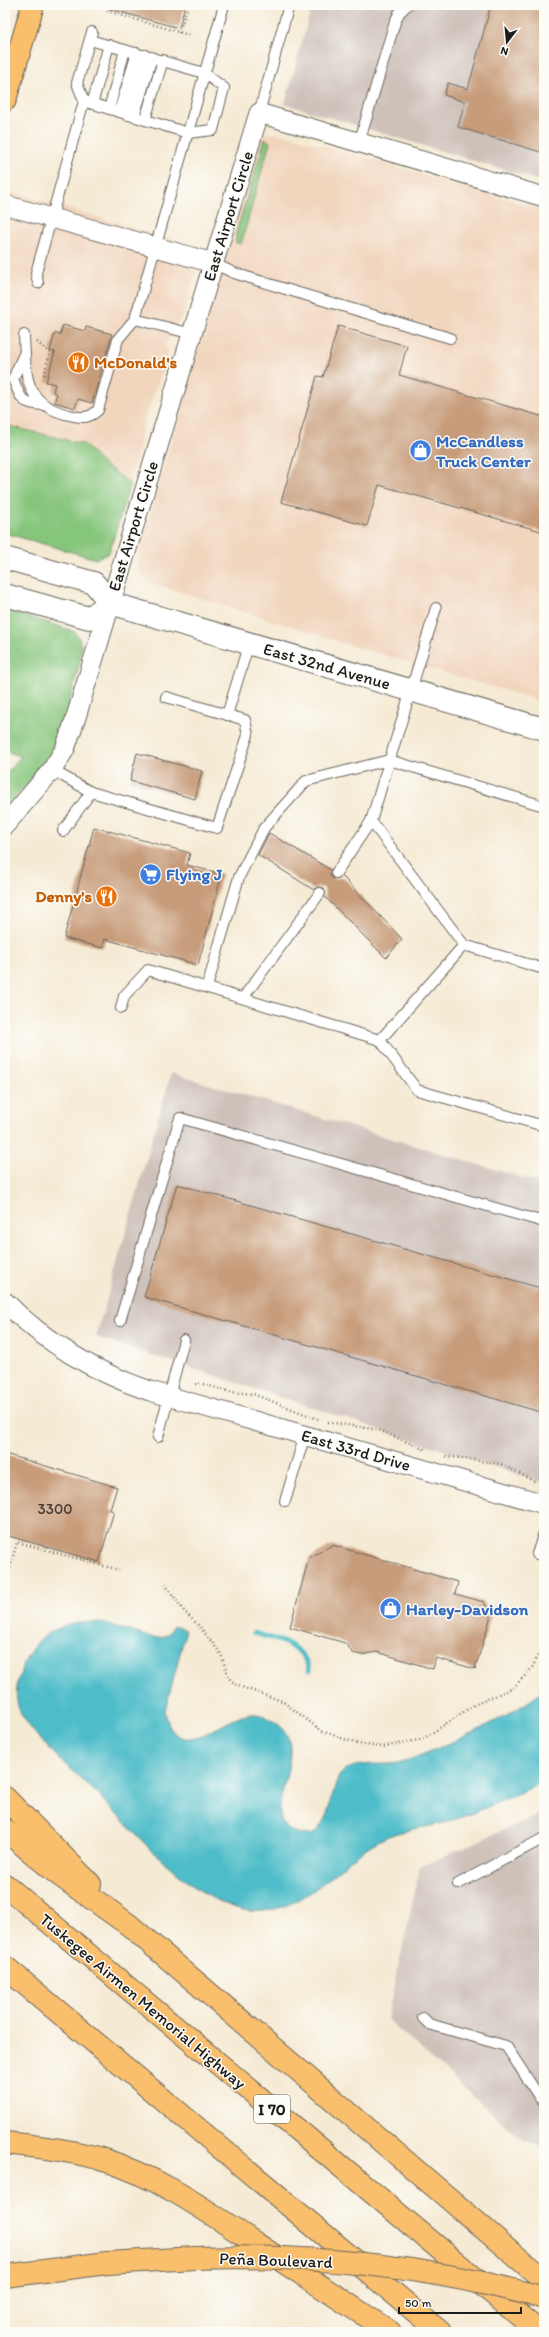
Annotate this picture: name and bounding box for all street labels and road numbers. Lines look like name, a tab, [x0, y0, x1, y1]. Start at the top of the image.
street label: East Airport Circle	[199, 149, 257, 283]
street label: East Airport Circle	[104, 459, 162, 593]
street label: East 32nd Avenue	[261, 638, 393, 694]
street label: East 33rd Drive	[299, 1425, 413, 1475]
street label: Tuskegee Airmen Memorial Highway	[36, 1909, 250, 2093]
road number: I 70	[254, 2095, 290, 2123]
street label: Peña Boulevard	[219, 2248, 334, 2272]

